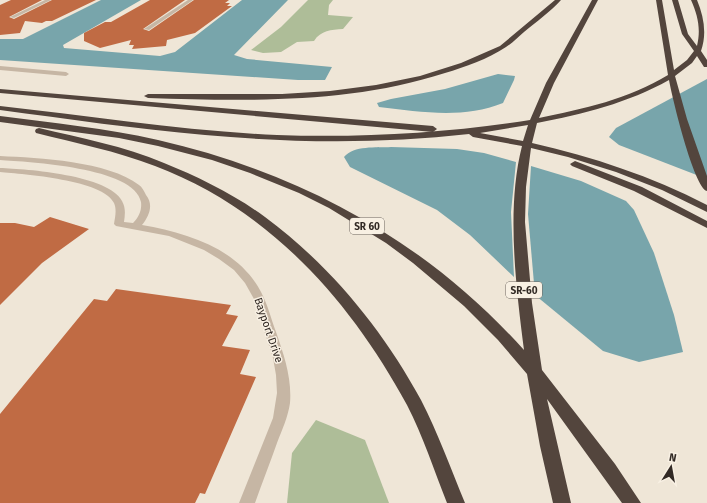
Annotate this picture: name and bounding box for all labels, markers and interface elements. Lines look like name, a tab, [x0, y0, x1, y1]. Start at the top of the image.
road number: SR 60	[350, 218, 384, 234]
road number: SR-60	[506, 282, 542, 298]
street label: Bayport Drive	[251, 296, 286, 364]
north arrow	[651, 447, 691, 487]
text: N	[668, 451, 678, 465]

